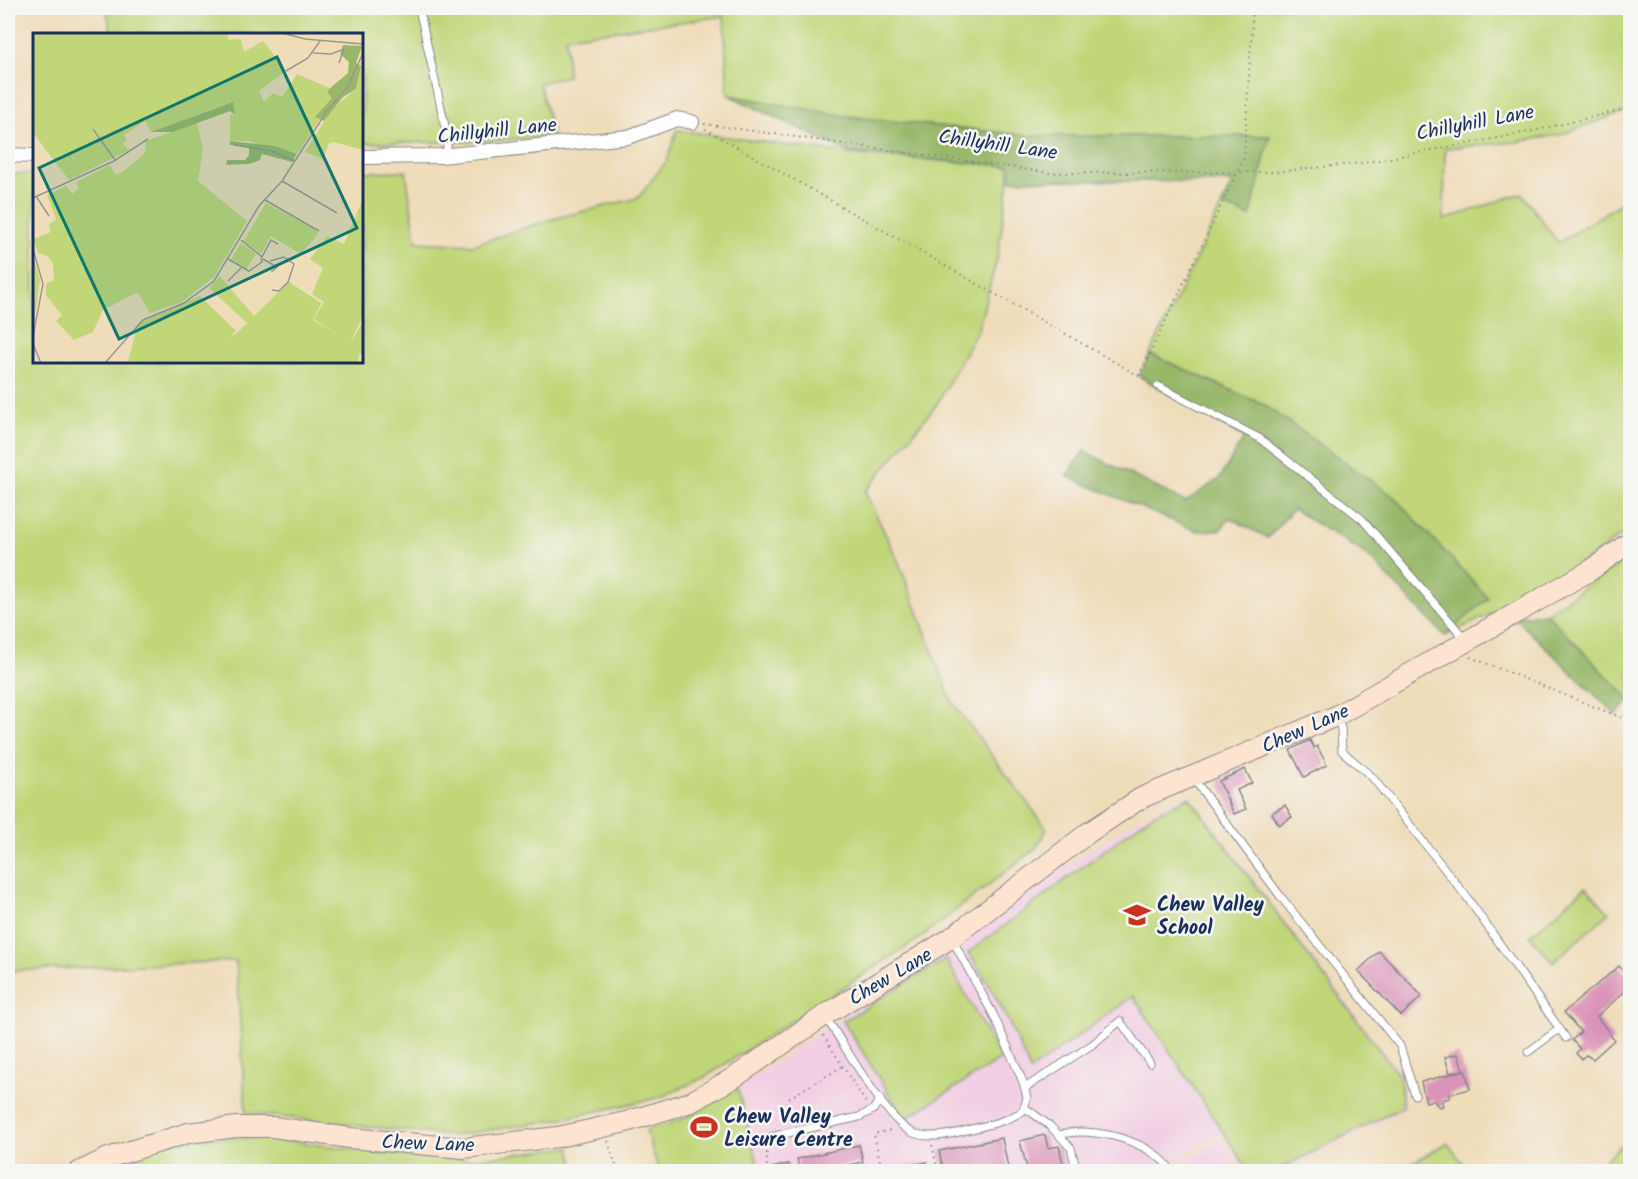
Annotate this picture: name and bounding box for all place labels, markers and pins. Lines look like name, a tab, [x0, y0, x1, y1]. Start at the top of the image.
place label: Chew Valley School	[1157, 890, 1264, 945]
school or university icon: Chew Valley School	[1122, 900, 1152, 930]
place label: Chew Valley Leisure Centre	[724, 1102, 853, 1157]
sports icon: Chew Valley Leisure Centre	[689, 1112, 719, 1142]

